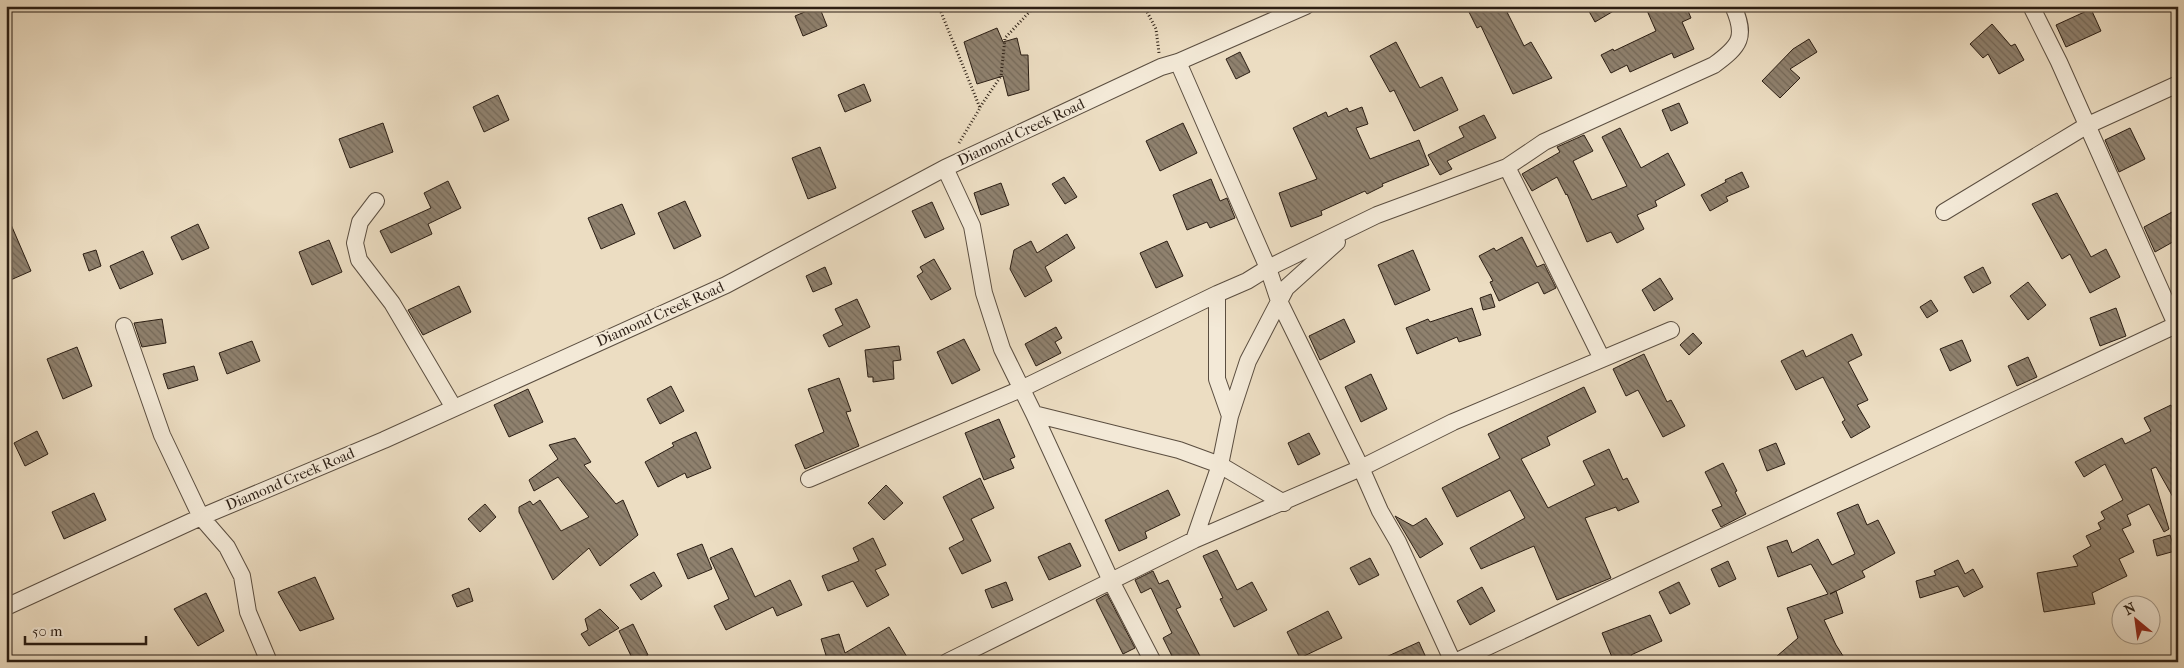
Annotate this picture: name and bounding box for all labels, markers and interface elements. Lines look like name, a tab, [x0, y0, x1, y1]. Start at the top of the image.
street label: Diamond Creek Road	[955, 94, 1088, 169]
street label: Diamond Creek Road	[593, 277, 728, 350]
street label: Diamond Creek Road	[223, 443, 358, 514]
north arrow	[2112, 596, 2162, 646]
text: N	[2121, 599, 2139, 619]
scale bar	[25, 613, 146, 645]
text: 50 m	[32, 622, 63, 640]

